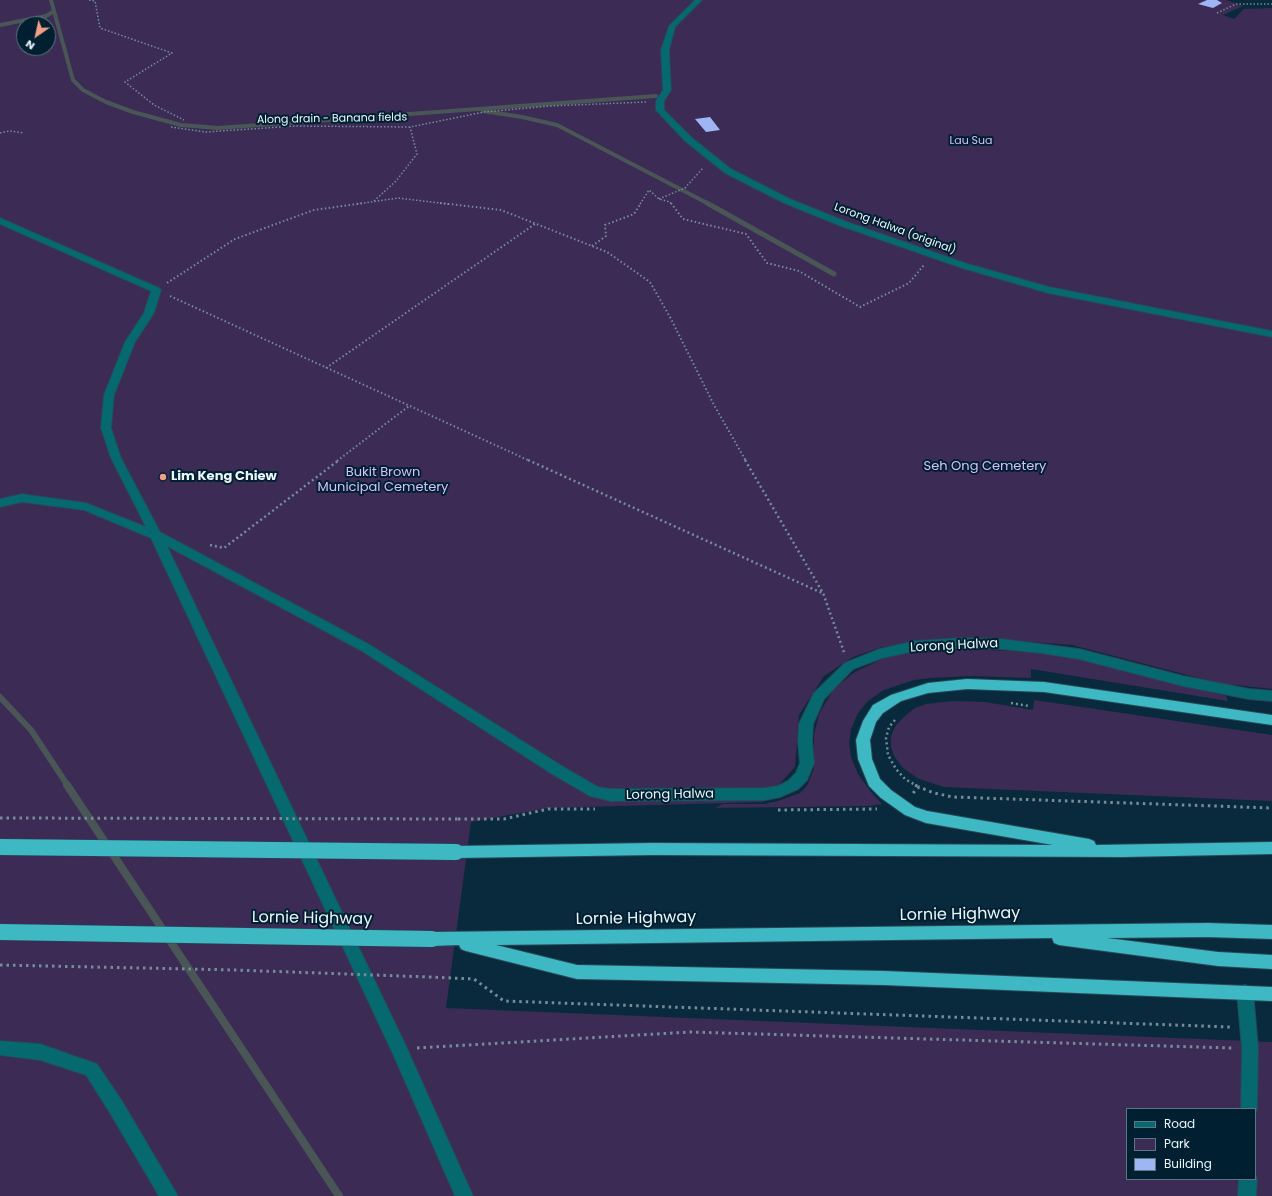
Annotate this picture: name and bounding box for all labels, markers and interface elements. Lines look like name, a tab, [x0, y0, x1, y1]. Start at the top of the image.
north arrow	[16, 16, 56, 56]
text: N	[22, 36, 38, 54]
street label: Along drain - Banana fields	[257, 111, 407, 127]
park label: Lau Sua	[949, 134, 993, 148]
street label: Lorong Halwa (original)	[832, 201, 958, 257]
park label: Seh Ong Cemetery	[924, 459, 1046, 475]
park label: Bukit Brown Municipal Cemetery	[318, 465, 448, 496]
place label: Lim Keng Chiew	[171, 469, 277, 485]
marker: Lim Keng Chiew	[158, 472, 168, 482]
street label: Lorong Halwa	[910, 636, 998, 656]
street label: Lorong Halwa	[626, 786, 714, 804]
street label: Lornie Highway	[900, 904, 1020, 926]
street label: Lornie Highway	[252, 908, 372, 930]
street label: Lornie Highway	[576, 908, 696, 930]
legend	[1126, 1108, 1256, 1180]
text: Road	[1164, 1115, 1195, 1132]
text: Park	[1164, 1135, 1190, 1152]
text: Building	[1164, 1155, 1212, 1172]

